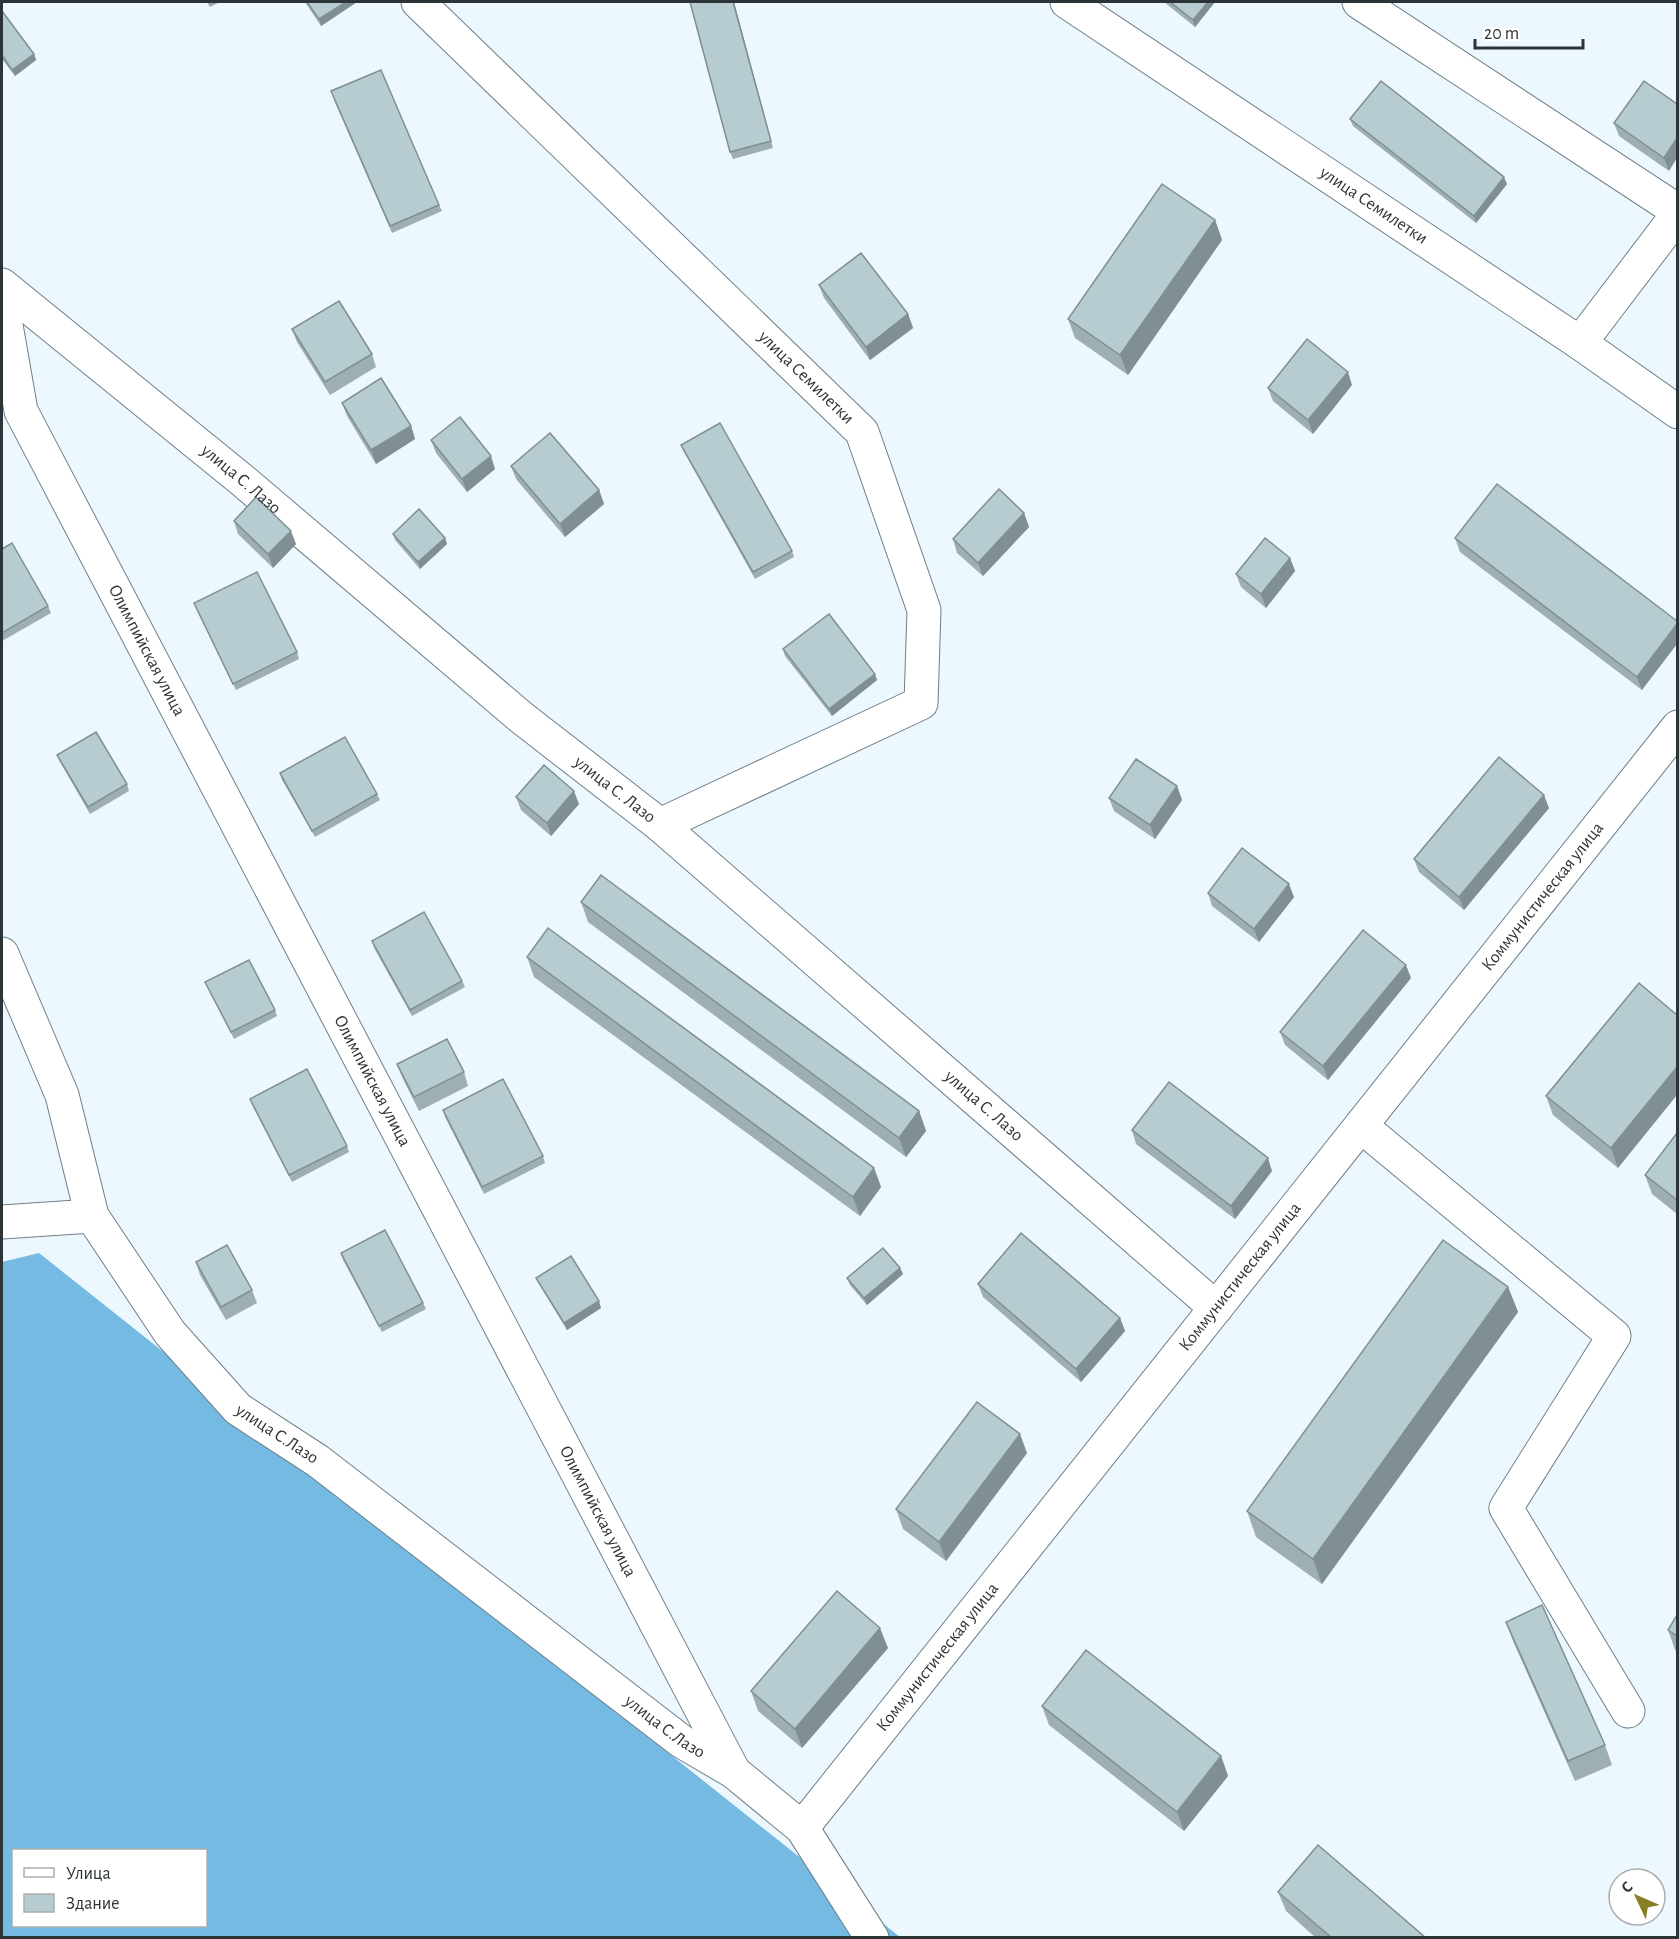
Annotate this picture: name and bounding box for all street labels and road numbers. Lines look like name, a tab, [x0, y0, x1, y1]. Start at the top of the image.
street label: улица Семилетки	[1315, 163, 1431, 248]
street label: улица Семилетки	[754, 327, 857, 428]
street label: улица С. Лазо	[197, 441, 284, 518]
street label: Олимпийская улица	[105, 582, 188, 719]
street label: улица С. Лазо	[570, 752, 659, 827]
street label: Коммунистическая улица	[1478, 819, 1607, 975]
street label: Олимпийская улица	[330, 1012, 414, 1150]
street label: улица С. Лазо	[940, 1067, 1026, 1145]
street label: Коммунистическая улица	[1176, 1199, 1305, 1355]
street label: улица С.Лазо	[232, 1400, 322, 1468]
street label: Олимпийская улица	[556, 1443, 639, 1580]
street label: Коммунистическая улица	[873, 1580, 1002, 1735]
street label: улица С.Лазо	[620, 1691, 708, 1762]

